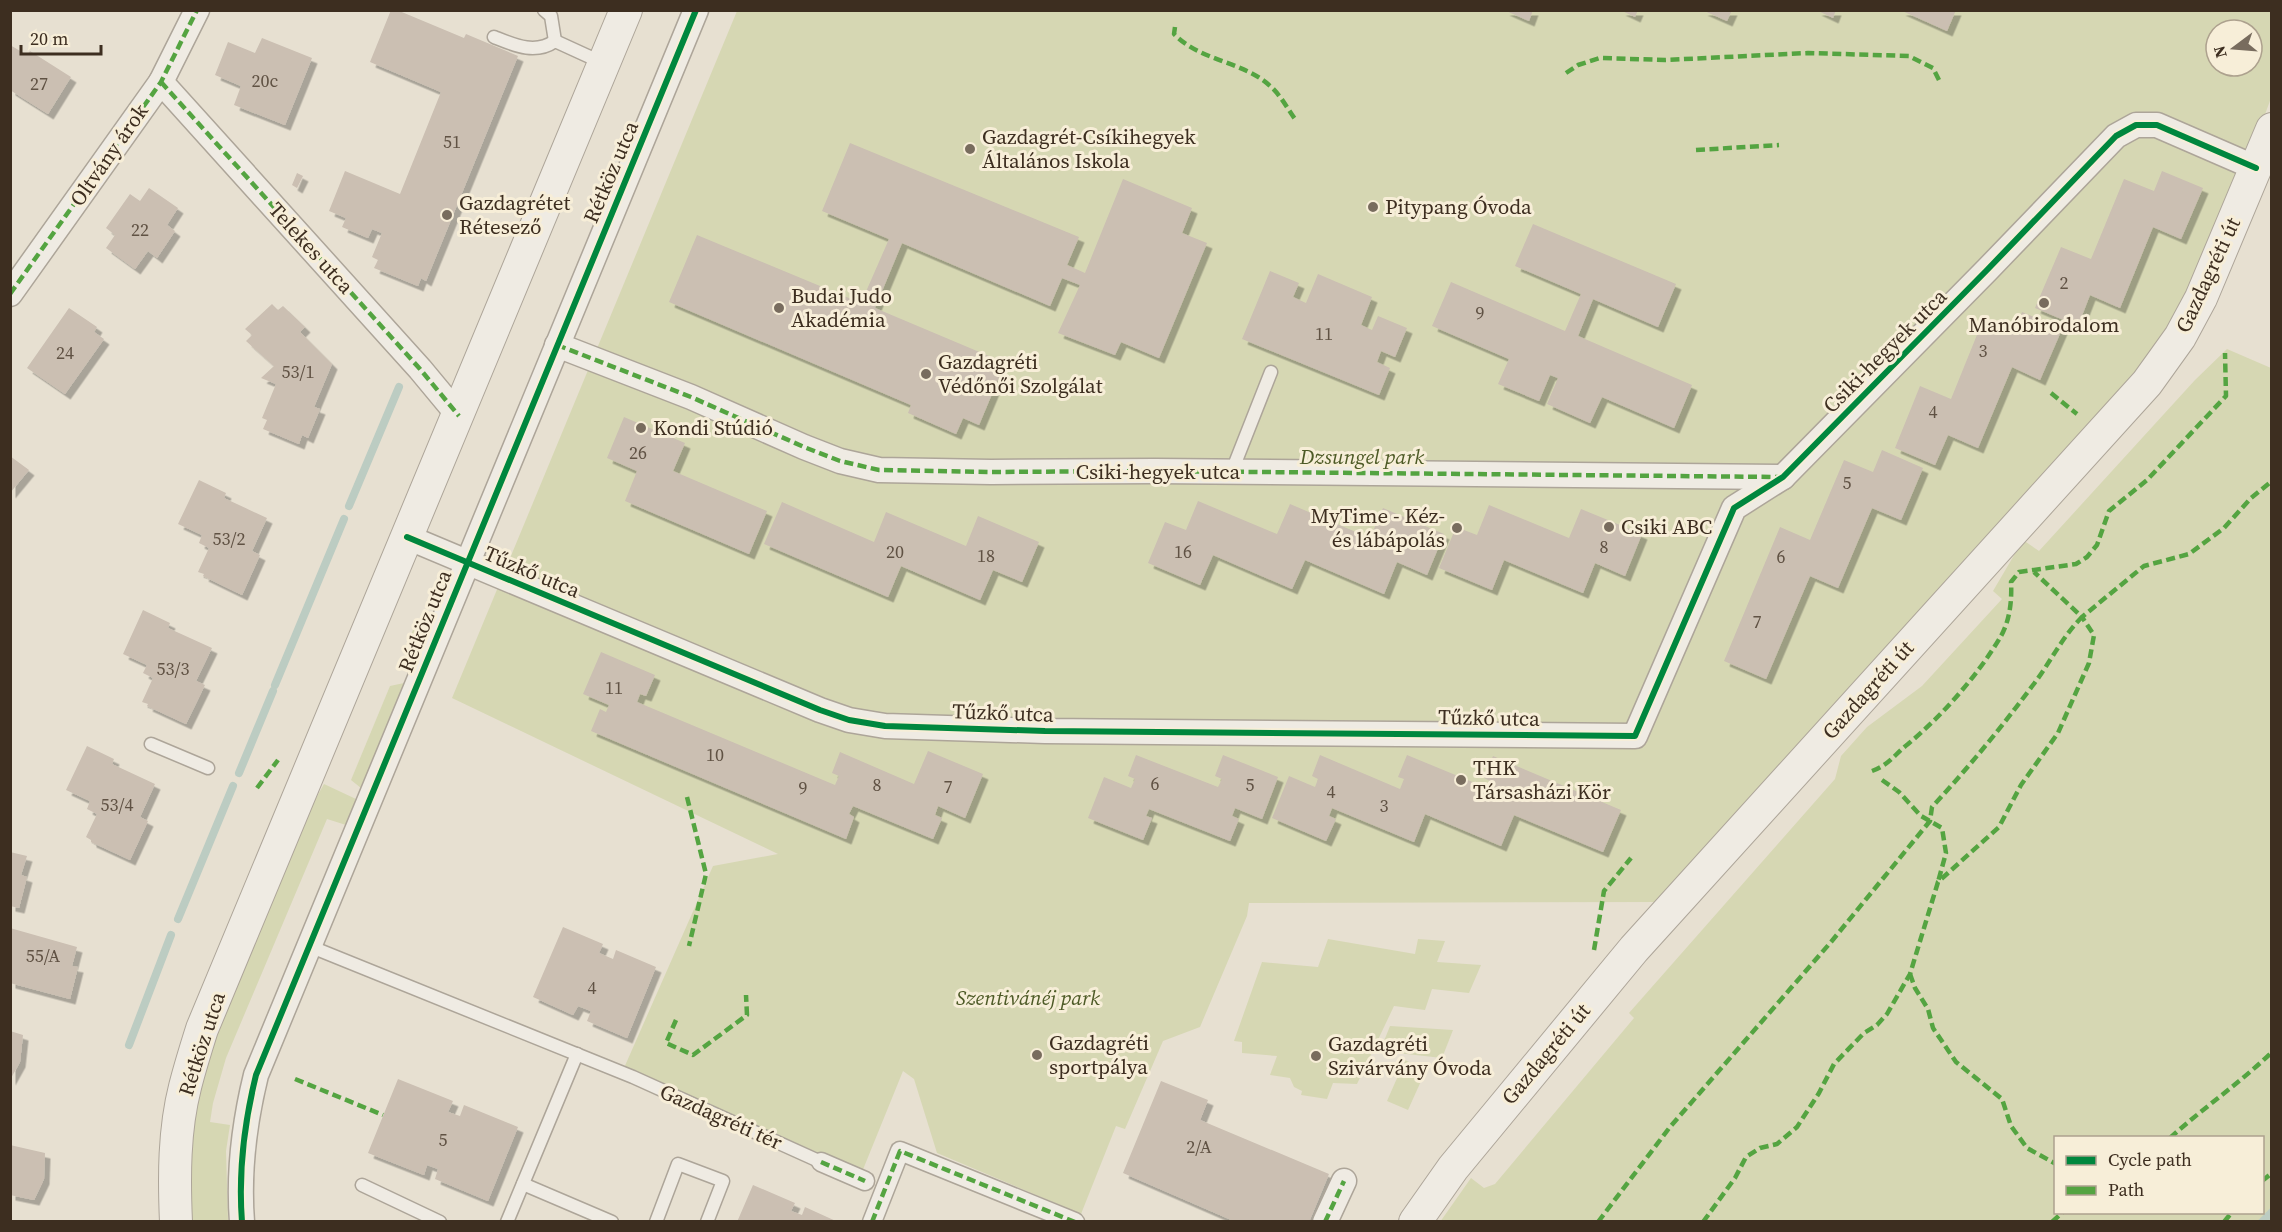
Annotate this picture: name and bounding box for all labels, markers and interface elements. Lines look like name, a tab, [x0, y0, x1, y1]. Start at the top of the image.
scale bar	[21, 18, 100, 56]
north arrow	[2204, 18, 2264, 78]
text: 20 m	[30, 26, 68, 51]
text: N	[2207, 43, 2232, 61]
house number: 20c	[252, 68, 279, 93]
house number: 27	[30, 71, 48, 96]
street label: Oltvány árok	[63, 97, 155, 212]
street label: Rétköz utca	[576, 116, 645, 227]
place label: Gazdagrét-Csíkihegyek Általános Iskola	[982, 122, 1196, 175]
house number: 51	[443, 129, 461, 154]
marker: Gazdagrét-Csíkihegyek Általános Iskola	[963, 142, 977, 156]
place label: Gazdagrétet Rétesező	[459, 188, 571, 241]
place label: Pitypang Óvoda	[1385, 192, 1532, 221]
street label: Telekes utca	[262, 196, 361, 300]
marker: Pitypang Óvoda	[1366, 200, 1380, 214]
marker: Gazdagrétet Rétesező	[440, 208, 454, 222]
street label: Gazdagréti út	[2168, 212, 2247, 337]
house number: 22	[131, 217, 149, 242]
house number: 2	[2060, 270, 2069, 295]
place label: Budai Judo Akadémia	[791, 281, 892, 334]
street label: Csiki-hegyek utca	[1816, 282, 1953, 419]
marker: Manóbirodalom	[2037, 296, 2051, 310]
house number: 9	[1476, 300, 1485, 325]
marker: Budai Judo Akadémia	[772, 301, 786, 315]
place label: Manóbirodalom	[1969, 310, 2119, 339]
house number: 11	[1315, 321, 1333, 346]
house number: 3	[1979, 338, 1988, 363]
house number: 24	[56, 340, 74, 365]
place label: Gazdagréti Védőnői Szolgálat	[938, 347, 1103, 400]
house number: 53/1	[282, 359, 314, 384]
marker: Gazdagréti Védőnői Szolgálat	[919, 367, 933, 381]
house number: 4	[1929, 399, 1938, 424]
place label: Kondi Stúdió	[653, 413, 773, 442]
marker: Kondi Stúdió	[634, 421, 648, 435]
house number: 26	[629, 440, 647, 465]
park label: Dzsungel park	[1299, 442, 1424, 471]
street label: Csiki-hegyek utca	[1076, 457, 1241, 486]
house number: 5	[1843, 470, 1852, 495]
place label: MyTime - Kéz- és lábápolás	[1311, 501, 1445, 554]
place label: Csiki ABC	[1621, 512, 1712, 541]
marker: Csiki ABC	[1602, 520, 1616, 534]
marker: MyTime - Kéz- és lábápolás	[1450, 521, 1464, 535]
house number: 53/2	[213, 526, 245, 551]
house number: 8	[1600, 534, 1609, 559]
street label: Tűzkő utca	[480, 538, 585, 605]
house number: 20	[886, 539, 904, 564]
house number: 16	[1174, 539, 1192, 564]
house number: 18	[977, 543, 995, 568]
house number: 6	[1777, 544, 1786, 569]
street label: Rétköz utca	[391, 565, 458, 676]
house number: 7	[1753, 609, 1762, 634]
street label: Gazdagréti út	[1815, 634, 1920, 745]
house number: 53/3	[157, 656, 189, 681]
house number: 11	[605, 675, 623, 700]
street label: Tűzkő utca	[952, 696, 1055, 729]
street label: Tűzkő utca	[1438, 702, 1540, 733]
house number: 10	[706, 742, 724, 767]
place label: THK Társasházi Kör	[1473, 753, 1611, 806]
house number: 6	[1151, 771, 1160, 796]
house number: 8	[873, 772, 882, 797]
house number: 5	[1246, 772, 1255, 797]
marker: THK Társasházi Kör	[1454, 773, 1468, 787]
house number: 7	[944, 774, 953, 799]
house number: 9	[799, 775, 808, 800]
house number: 4	[1327, 779, 1336, 804]
house number: 53/4	[101, 792, 133, 817]
house number: 3	[1380, 793, 1389, 818]
house number: 55/A	[26, 943, 60, 968]
house number: 4	[588, 975, 597, 1000]
park label: Szentivánéj park	[956, 983, 1100, 1012]
street label: Rétköz utca	[171, 988, 232, 1100]
street label: Gazdagréti út	[1495, 997, 1597, 1111]
place label: Gazdagréti sportpálya	[1049, 1028, 1149, 1081]
place label: Gazdagréti Szivárvány Óvoda	[1328, 1029, 1492, 1082]
marker: Gazdagréti sportpálya	[1030, 1048, 1044, 1062]
marker: Gazdagréti Szivárvány Óvoda	[1309, 1049, 1323, 1063]
street label: Gazdagréti tér	[655, 1077, 787, 1157]
house number: 5	[439, 1127, 448, 1152]
house number: 2/A	[1186, 1134, 1212, 1159]
legend	[2054, 1136, 2264, 1214]
text: Cycle path	[2108, 1147, 2192, 1172]
text: Path	[2108, 1177, 2145, 1202]

